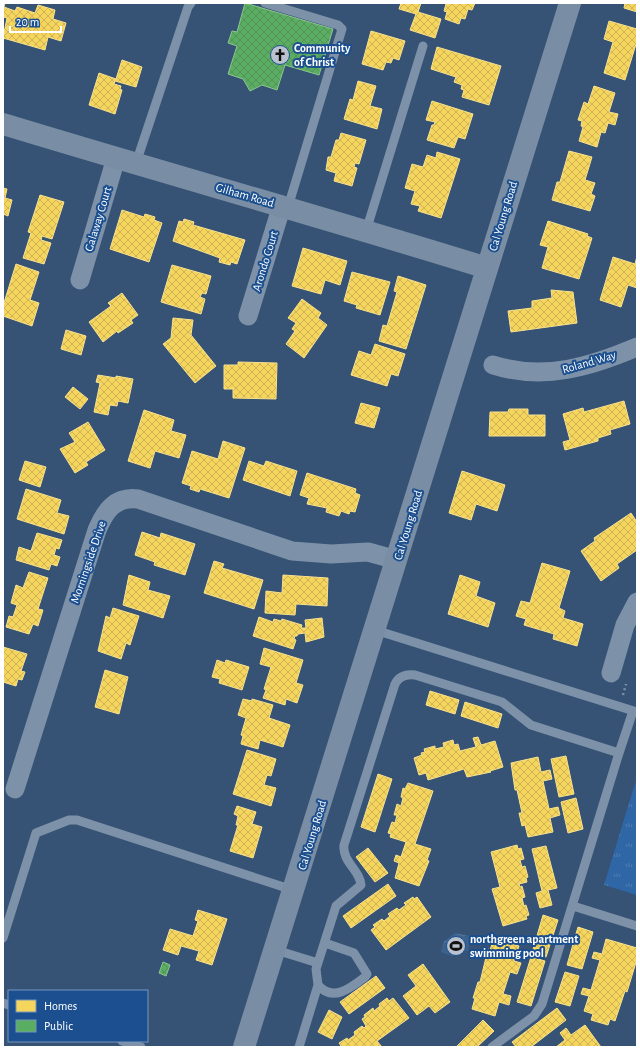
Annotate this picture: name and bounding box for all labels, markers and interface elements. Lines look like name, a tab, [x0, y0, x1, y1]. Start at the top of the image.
scale bar	[10, 8, 61, 34]
text: 20 m	[16, 16, 39, 28]
place label: Community of Christ	[294, 42, 351, 68]
church icon: Community of Christ	[269, 44, 291, 66]
street label: Cal Young Road	[487, 180, 519, 252]
street label: Gilham Road	[214, 181, 276, 209]
street label: Galaway Court	[82, 185, 115, 253]
street label: Arondo Court	[250, 229, 280, 293]
street label: Roland Way	[561, 349, 618, 376]
street label: Cal Young Road	[392, 489, 424, 561]
street label: Morningside Drive	[68, 519, 108, 605]
street label: Cal Young Road	[296, 799, 328, 871]
place label: northgreen apartment swimming pool	[470, 933, 578, 959]
sports icon: northgreen apartment swimming pool	[445, 935, 467, 957]
legend	[8, 990, 148, 1042]
text: Homes	[44, 1000, 77, 1012]
text: Public	[44, 1020, 73, 1032]

